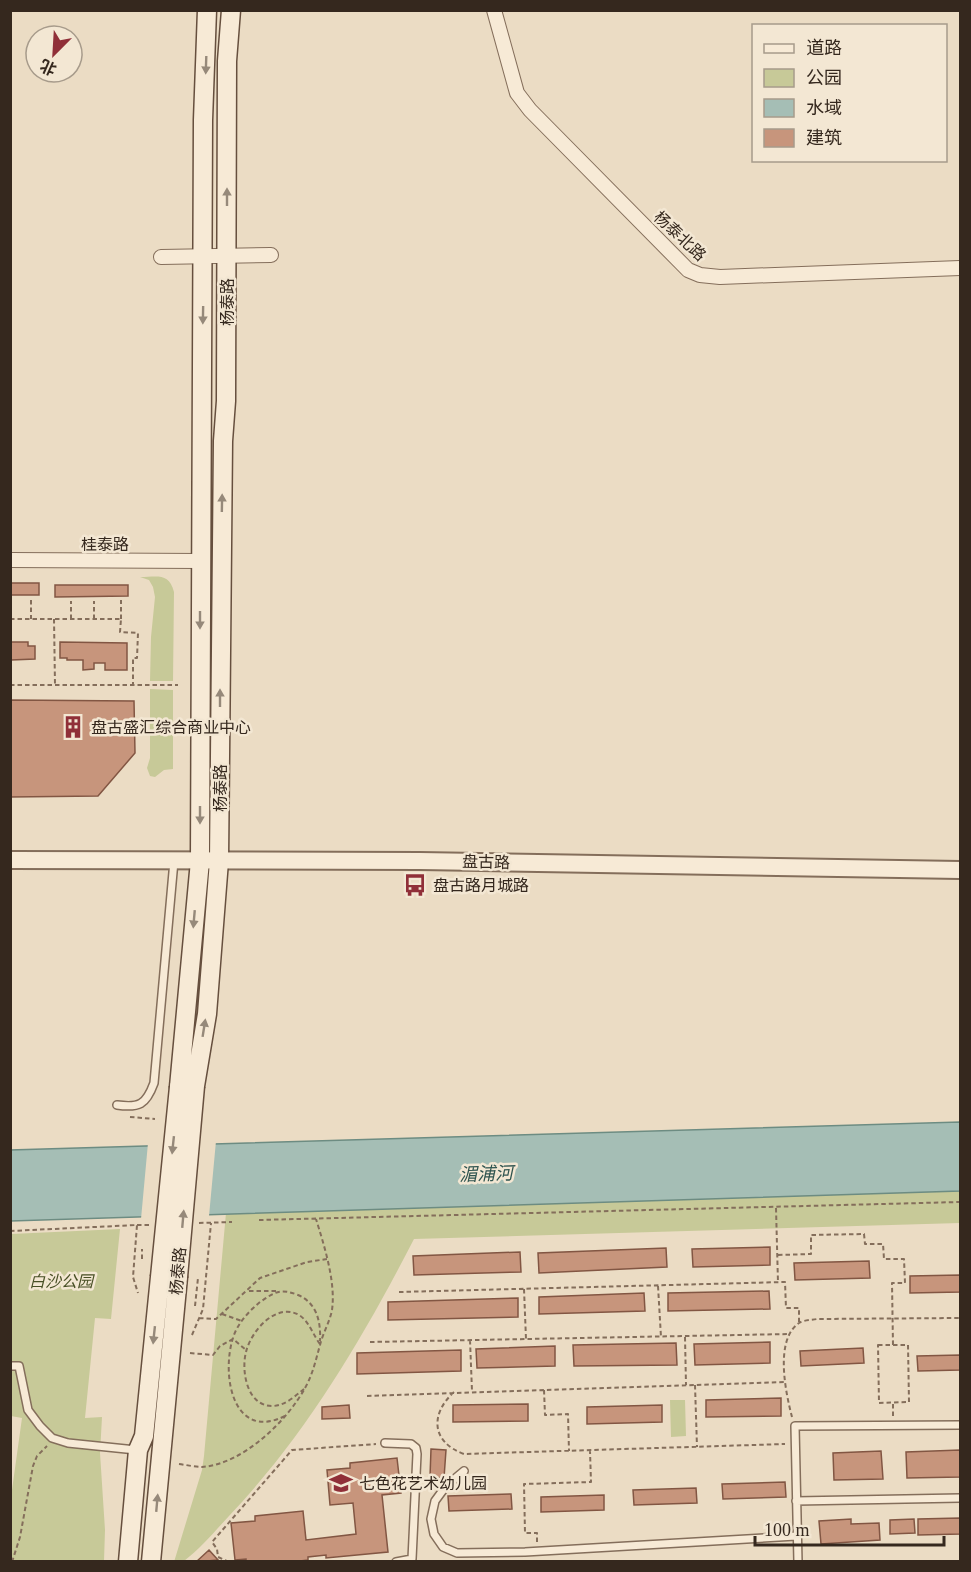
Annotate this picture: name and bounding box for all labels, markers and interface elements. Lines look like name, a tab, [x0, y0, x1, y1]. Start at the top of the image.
north arrow	[24, 24, 84, 84]
legend	[752, 24, 947, 162]
text: 道路	[806, 38, 842, 58]
text: 北	[37, 56, 59, 78]
one-way arrow	[201, 56, 210, 75]
text: 公园	[806, 68, 842, 88]
text: 水域	[806, 98, 842, 118]
text: 建筑	[806, 128, 842, 148]
one-way arrow	[222, 188, 232, 207]
street label: 杨泰北路	[651, 208, 709, 264]
street label: 杨泰路	[219, 278, 236, 326]
one-way arrow	[198, 305, 208, 324]
one-way arrow	[217, 493, 227, 512]
street label: 桂泰路	[81, 536, 129, 553]
one-way arrow	[195, 610, 205, 629]
one-way arrow	[215, 688, 225, 707]
building icon: 盘古盛汇综合商业中心	[60, 714, 86, 740]
place label: 盘古盛汇综合商业中心	[91, 719, 251, 736]
street label: 杨泰路	[212, 764, 229, 812]
one-way arrow	[195, 805, 205, 824]
street label: 盘古路	[462, 853, 510, 871]
bus stop icon: 盘古路月城路	[402, 872, 428, 898]
place label: 盘古路月城路	[433, 877, 529, 894]
one-way arrow	[189, 910, 199, 929]
one-way arrow	[200, 1019, 209, 1038]
one-way arrow	[168, 1136, 178, 1155]
water label: 湄浦河	[459, 1163, 516, 1185]
one-way arrow	[178, 1209, 188, 1228]
street label: 杨泰路	[167, 1246, 189, 1296]
park label: 白沙公园	[29, 1273, 95, 1290]
one-way arrow	[149, 1326, 159, 1345]
school or university icon: 七色花艺术幼儿园	[328, 1470, 354, 1496]
place label: 七色花艺术幼儿园	[359, 1475, 487, 1492]
one-way arrow	[152, 1494, 162, 1513]
scale bar	[755, 1509, 944, 1547]
text: 100 m	[764, 1520, 810, 1540]

